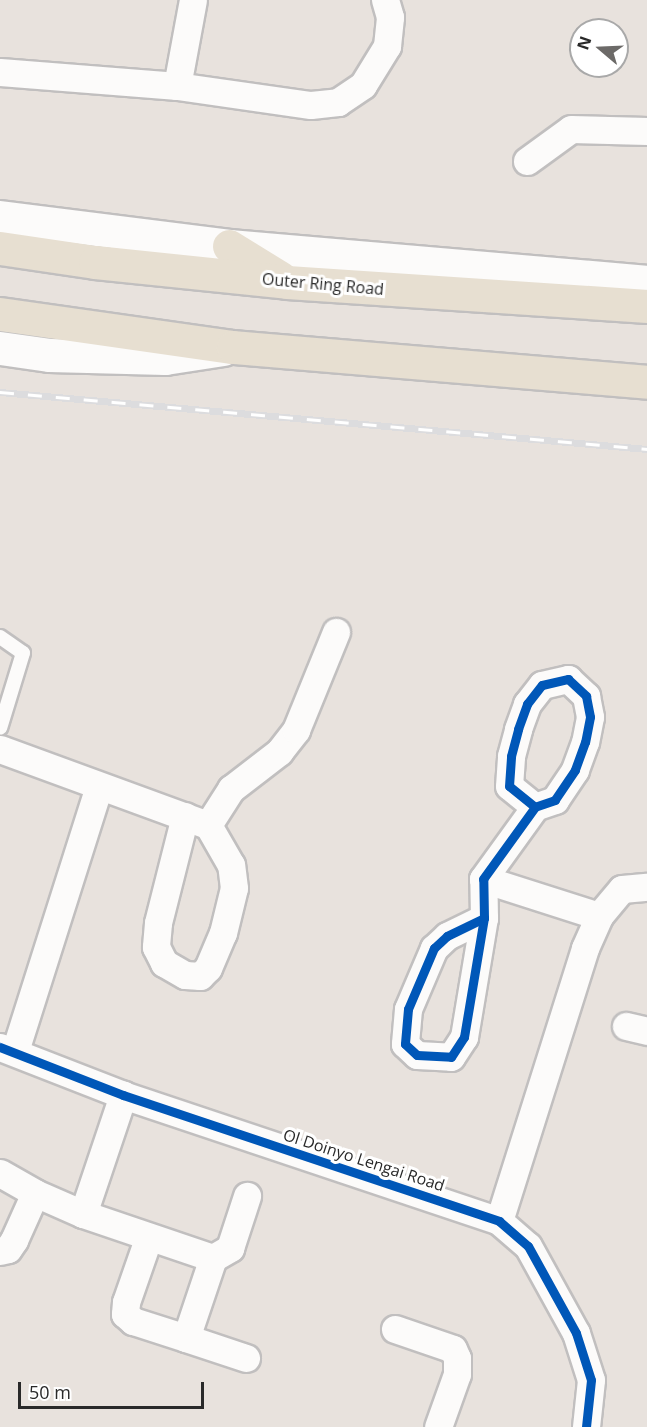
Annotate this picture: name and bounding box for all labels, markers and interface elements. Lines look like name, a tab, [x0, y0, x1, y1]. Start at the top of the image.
north arrow	[569, 18, 629, 78]
text: N	[571, 33, 596, 53]
street label: Outer Ring Road	[261, 269, 385, 299]
street label: Ol Doinyo Lengai Road	[281, 1125, 447, 1195]
scale bar	[21, 1370, 207, 1408]
text: 50 m	[29, 1380, 71, 1404]

